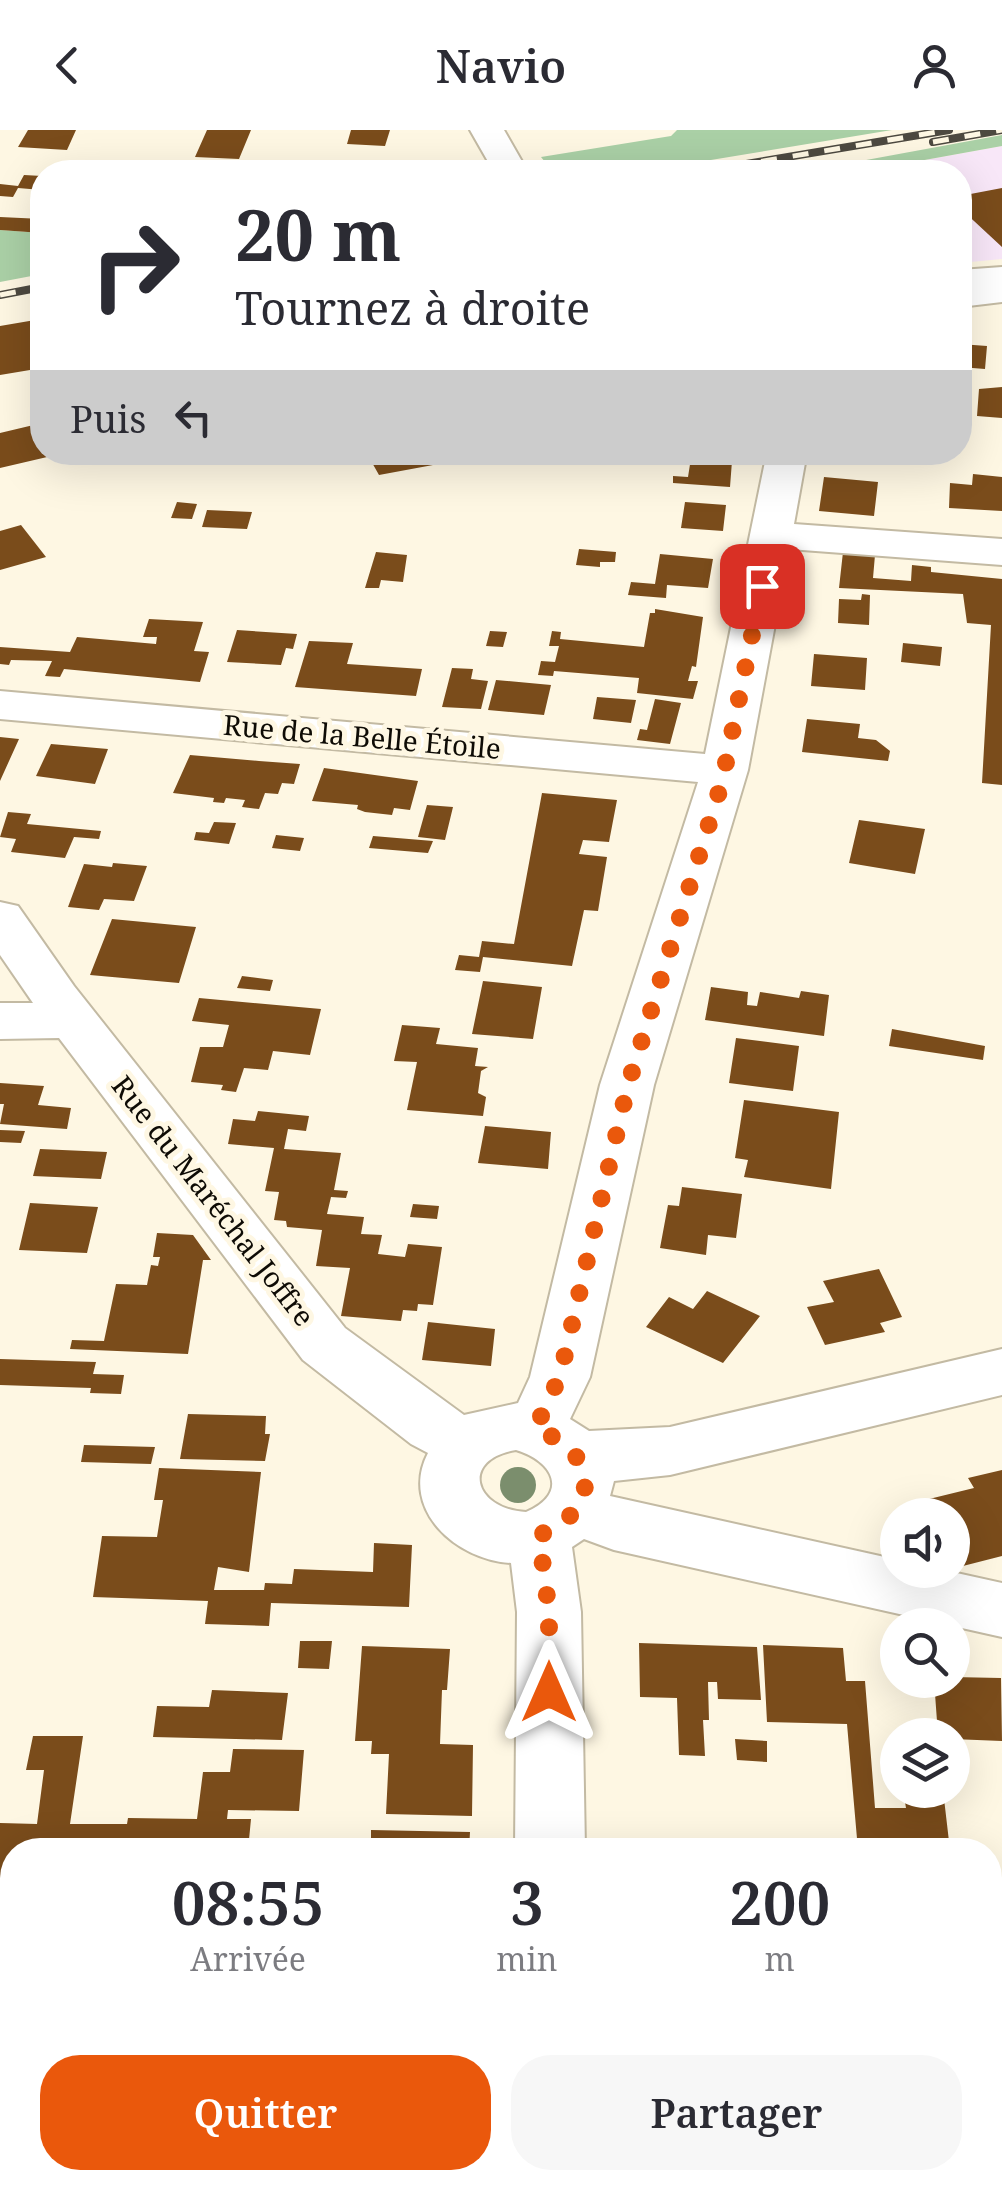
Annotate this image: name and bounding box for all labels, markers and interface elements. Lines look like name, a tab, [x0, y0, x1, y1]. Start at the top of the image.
text: Navio	[436, 35, 566, 96]
icon: back	[40, 38, 95, 93]
icon: person	[907, 38, 962, 93]
text: 20 m	[235, 186, 401, 282]
icon: right	[70, 200, 200, 330]
text: Tournez à droite	[235, 277, 590, 338]
icon: left	[166, 390, 221, 445]
text: Puis	[70, 392, 146, 444]
pin	[720, 544, 805, 629]
icon: arrive	[735, 559, 790, 614]
street label: Rue de la Belle Étoile	[222, 705, 503, 767]
street label: Rue du Maréchal Joffre	[104, 1067, 324, 1334]
map controls	[880, 1498, 970, 1808]
button: sound	[880, 1498, 970, 1588]
button: search	[880, 1608, 970, 1698]
position arrow	[497, 1640, 601, 1744]
button: layers	[880, 1718, 970, 1808]
text: 08:55	[172, 1861, 325, 1943]
text: 3	[510, 1861, 544, 1943]
text: 200	[729, 1861, 830, 1943]
text: Arrivée	[190, 1937, 306, 1980]
text: min	[496, 1937, 557, 1980]
text: m	[765, 1937, 795, 1980]
button: Quitter	[40, 2055, 491, 2170]
button: Partager	[511, 2055, 962, 2170]

